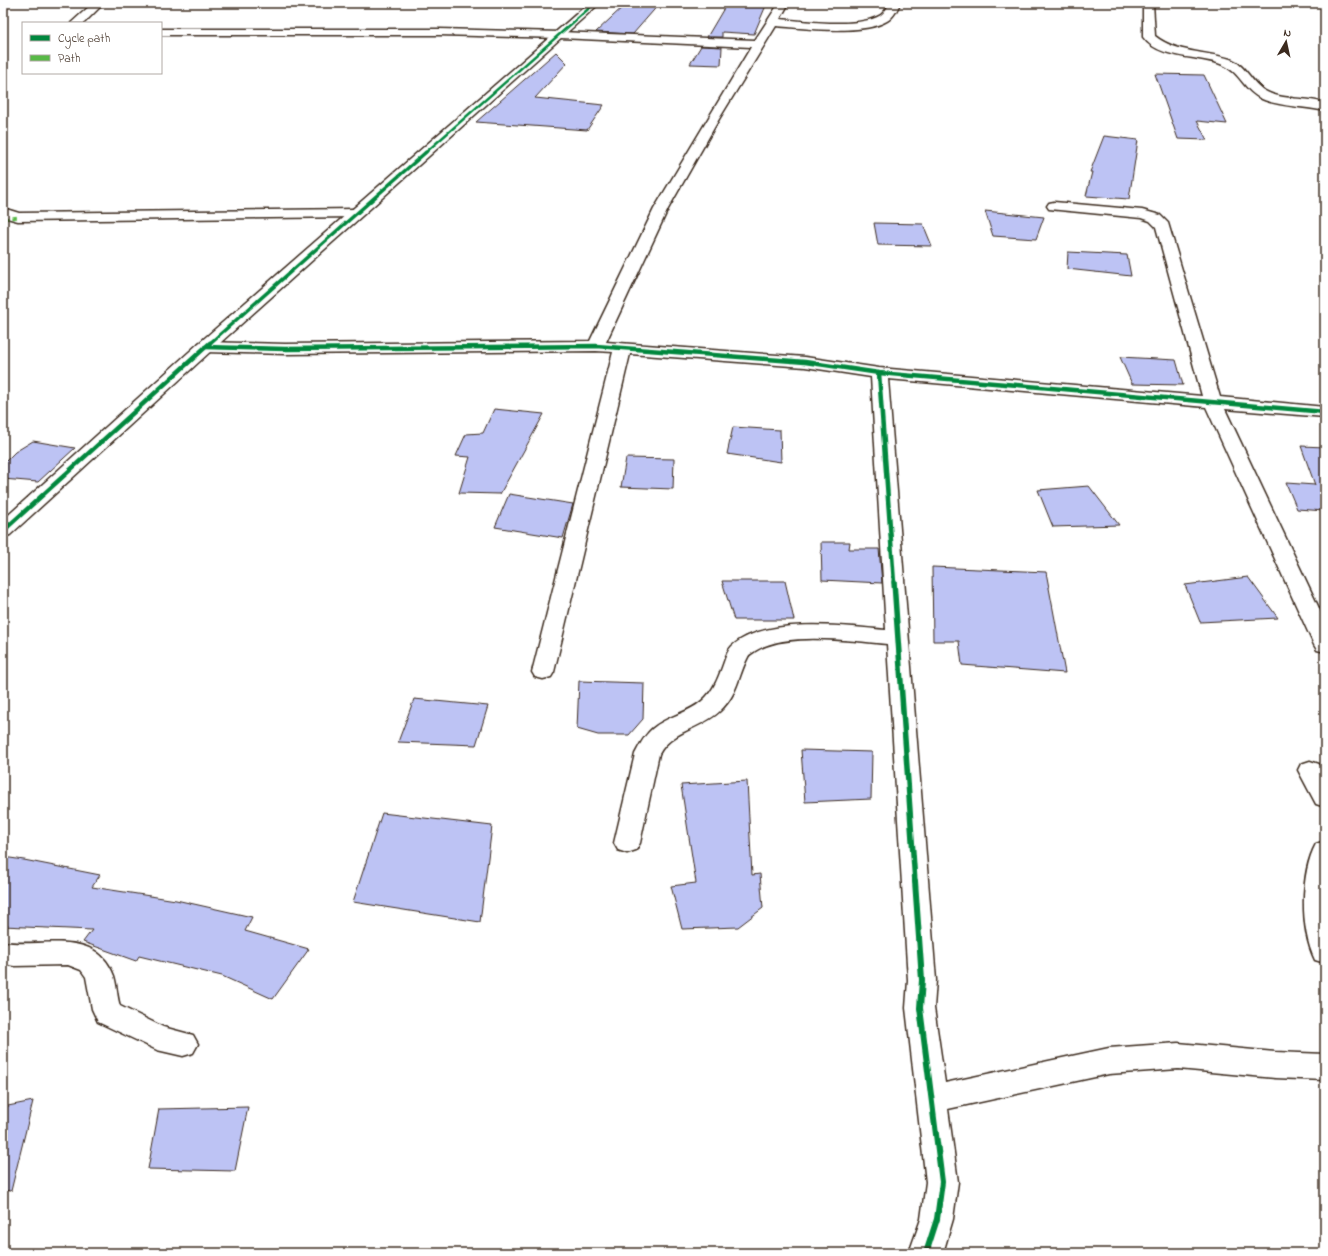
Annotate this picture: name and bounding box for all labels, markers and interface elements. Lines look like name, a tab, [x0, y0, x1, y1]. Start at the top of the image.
legend	[22, 22, 162, 74]
north arrow	[1266, 22, 1306, 62]
text: N	[1282, 25, 1292, 42]
text: Cycle path	[58, 30, 110, 49]
text: Path	[58, 50, 81, 68]

